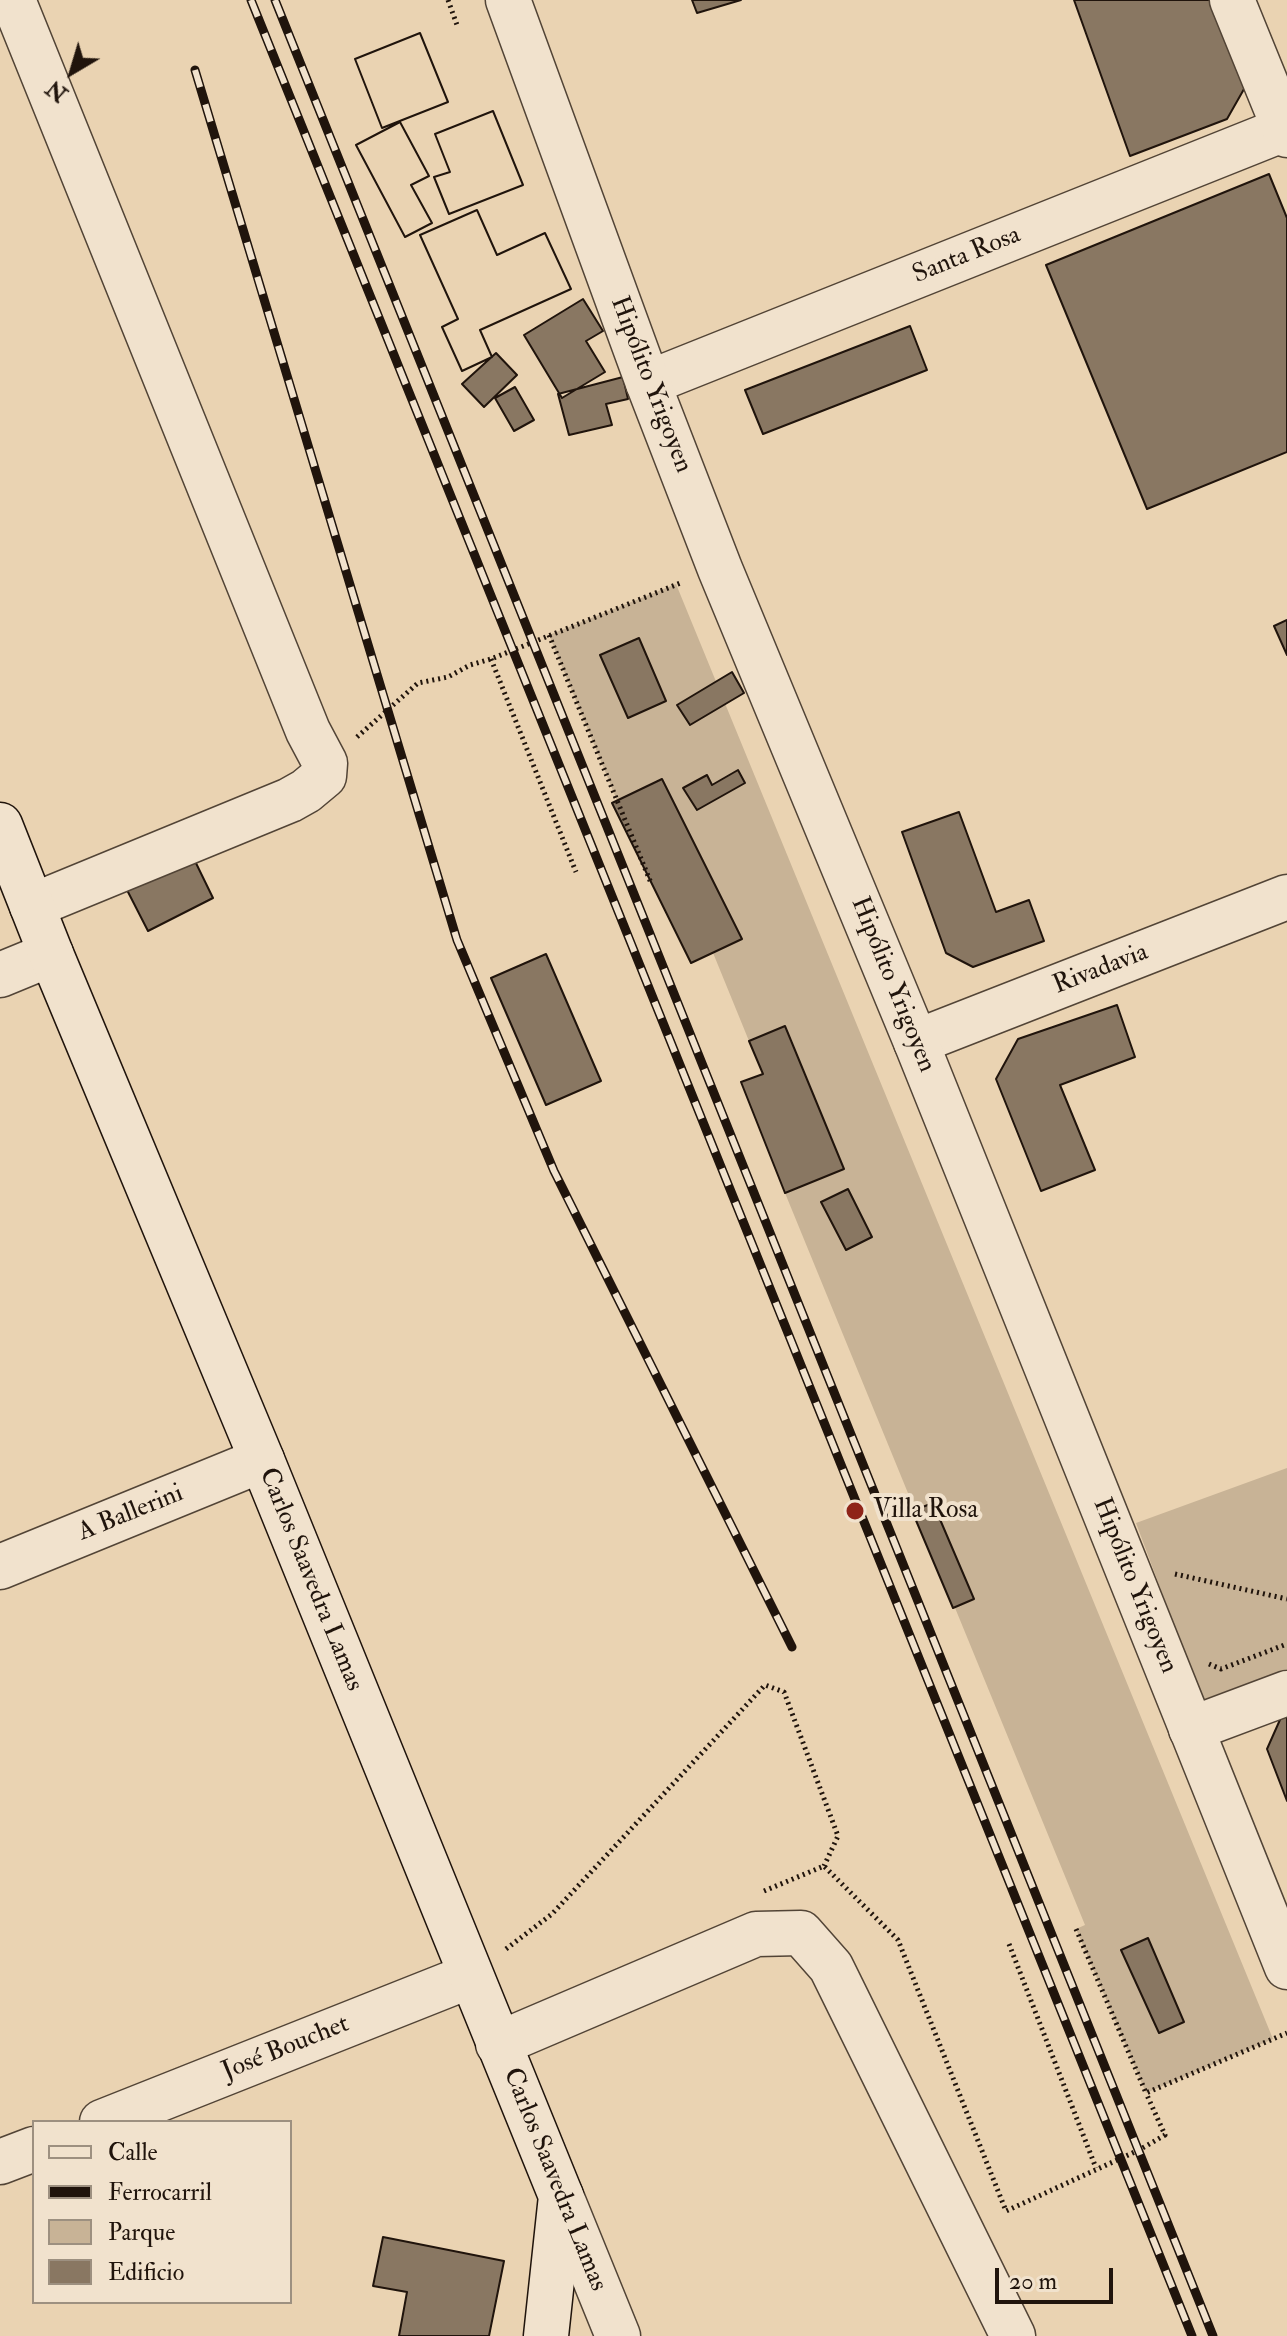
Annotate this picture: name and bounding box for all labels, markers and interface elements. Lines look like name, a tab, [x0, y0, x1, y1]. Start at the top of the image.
north arrow	[32, 32, 112, 112]
text: N	[41, 74, 74, 108]
street label: Santa Rosa	[909, 220, 1025, 292]
street label: Hipólito Yrigoyen	[602, 292, 698, 478]
street label: Hipólito Yrigoyen	[843, 893, 941, 1077]
street label: Rivadavia	[1049, 938, 1153, 1002]
street label: Carlos Saavedra Lamas	[251, 1464, 369, 1696]
street label: A Ballerini	[74, 1479, 188, 1549]
street label: Hipólito Yrigoyen	[1085, 1494, 1183, 1678]
place label: Villa Rosa	[873, 1495, 978, 1527]
marker: Villa Rosa	[844, 1500, 866, 1522]
street label: José Bouchet	[218, 2009, 354, 2089]
street label: Carlos Saavedra Lamas	[495, 2064, 613, 2296]
legend	[32, 2120, 292, 2304]
text: Calle	[108, 2137, 158, 2168]
text: Ferrocarril	[108, 2177, 212, 2208]
text: Parque	[108, 2217, 175, 2248]
scale bar	[999, 2252, 1117, 2302]
text: Edificio	[108, 2257, 184, 2288]
text: 20 m	[1009, 2266, 1057, 2297]

